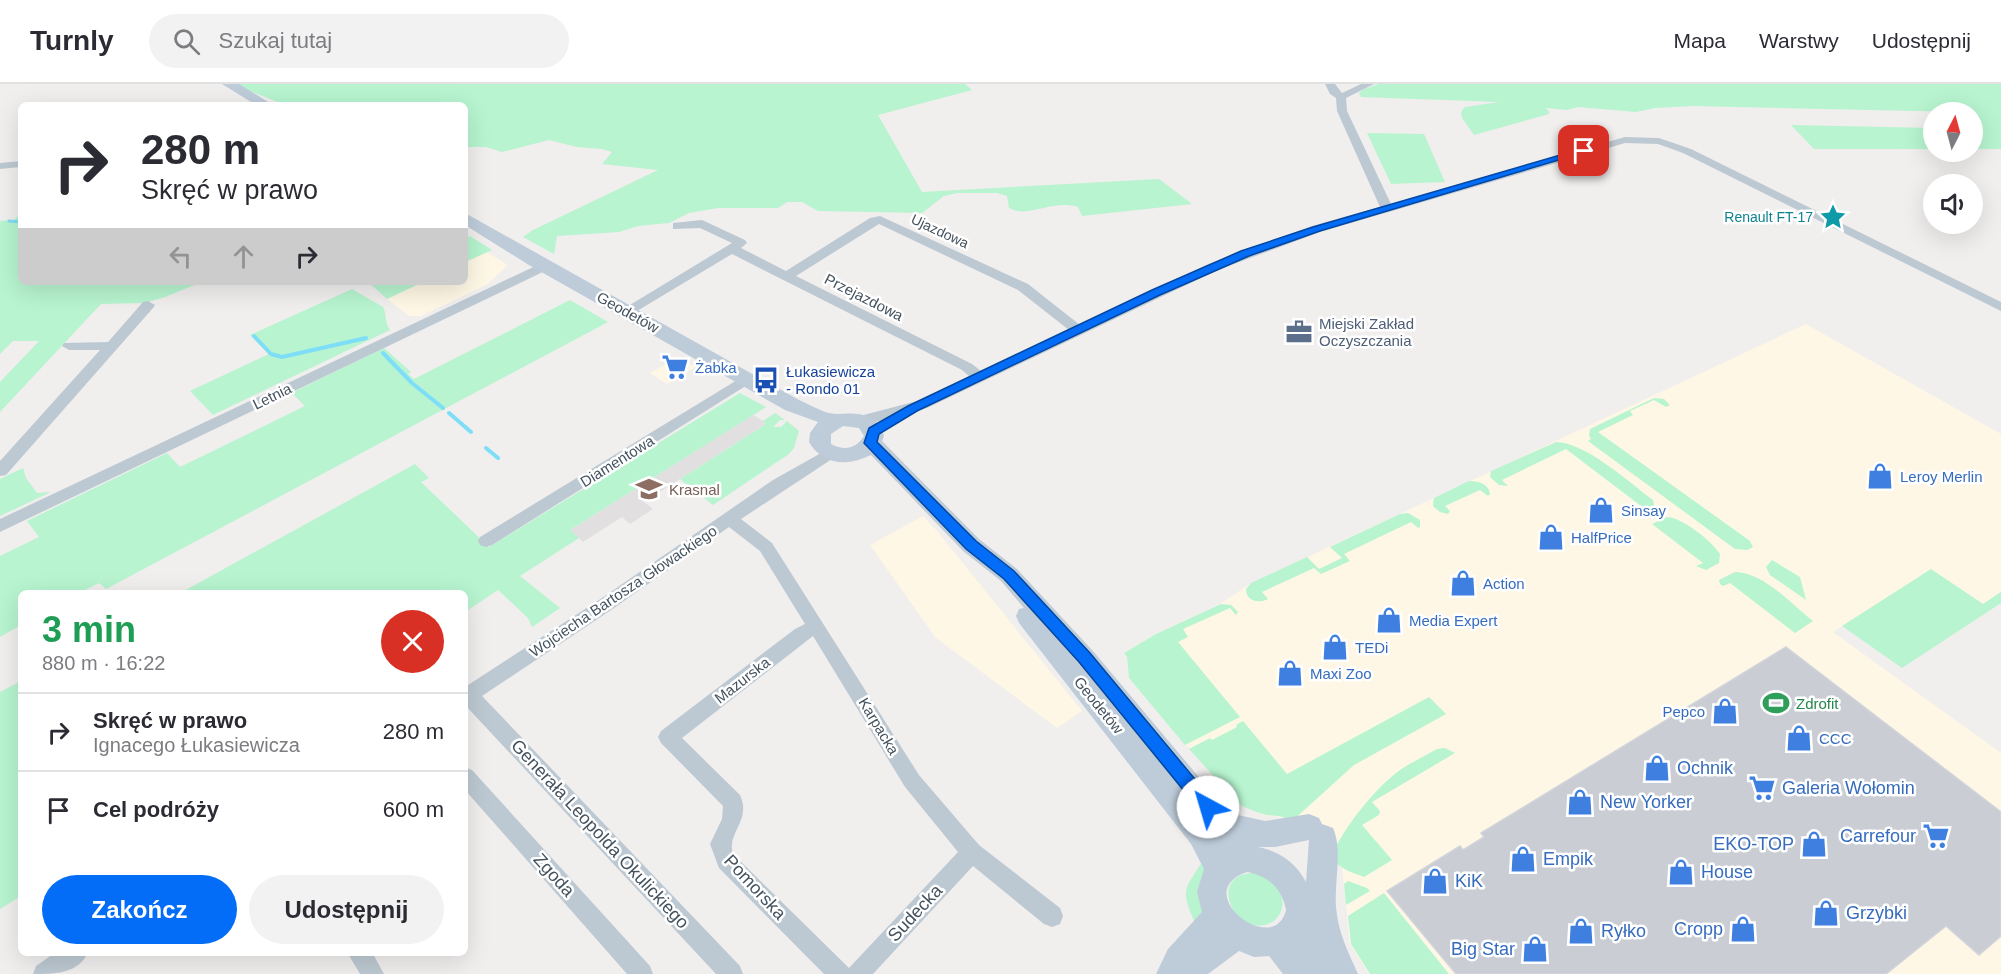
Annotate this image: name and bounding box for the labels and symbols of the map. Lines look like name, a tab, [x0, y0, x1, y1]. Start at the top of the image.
north arrow	[1923, 102, 1983, 162]
pin	[1558, 125, 1609, 176]
place icon: Renault FT-17	[1818, 202, 1848, 232]
place label: Renault FT-17	[1724, 209, 1813, 225]
street label: Ujazdowa	[909, 211, 971, 251]
street label: Przejazdowa	[822, 270, 907, 324]
street label: Geodetów	[594, 288, 662, 336]
place label: Miejski Zakład Oczyszczania	[1319, 315, 1414, 349]
office icon: Miejski Zakład Oczyszczania	[1284, 317, 1314, 347]
supermarket icon: Żabka	[660, 352, 690, 382]
place label: Żabka	[695, 359, 737, 376]
place label: Łukasiewicza - Rondo 01	[786, 363, 876, 397]
bus stop icon: Łukasiewicza - Rondo 01	[751, 365, 781, 395]
street label: Letnia	[250, 379, 295, 413]
street label: Diamentowa	[577, 431, 657, 490]
shop icon: Leroy Merlin	[1865, 461, 1895, 491]
place label: Leroy Merlin	[1900, 468, 1983, 485]
school or university icon: Krasnal	[634, 474, 664, 504]
place label: Krasnal	[669, 481, 720, 498]
shop icon: Sinsay	[1586, 495, 1616, 525]
place label: Sinsay	[1621, 502, 1667, 519]
street label: Wojciecha Bartosza Głowackiego	[526, 522, 720, 660]
shop icon: HalfPrice	[1536, 522, 1566, 552]
place label: HalfPrice	[1571, 529, 1632, 546]
shop icon: Action	[1448, 568, 1478, 598]
place label: Action	[1483, 575, 1525, 592]
shop icon: Media Expert	[1374, 605, 1404, 635]
place label: Media Expert	[1409, 612, 1498, 629]
shop icon: TEDi	[1320, 632, 1350, 662]
place label: TEDi	[1355, 639, 1388, 656]
street label: Mazurska	[711, 653, 773, 707]
shop icon: Maxi Zoo	[1275, 658, 1305, 688]
place label: Maxi Zoo	[1310, 665, 1372, 682]
street label: Geodetów	[1071, 673, 1127, 737]
sports icon: Zdrofit	[1761, 688, 1791, 718]
street label: Karpacka	[855, 694, 903, 758]
place label: Zdrofit	[1796, 695, 1839, 712]
shop icon: Pepco	[1710, 696, 1740, 726]
place label: Pepco	[1662, 703, 1705, 720]
shop icon: CCC	[1784, 723, 1814, 753]
place label: CCC	[1819, 730, 1852, 747]
street label: Generała Leopolda Okulickiego	[507, 735, 693, 933]
shop icon: Ochnik	[1642, 753, 1672, 783]
place label: Ochnik	[1677, 758, 1734, 778]
supermarket icon: Galeria Wołomin	[1747, 773, 1777, 803]
position arrow	[1176, 775, 1240, 839]
place label: Galeria Wołomin	[1782, 778, 1915, 798]
shop icon: New Yorker	[1565, 787, 1595, 817]
place label: New Yorker	[1600, 792, 1692, 812]
supermarket icon: Carrefour	[1921, 821, 1951, 851]
place label: Carrefour	[1840, 826, 1916, 846]
shop icon: EKO-TOP	[1799, 829, 1829, 859]
place label: EKO-TOP	[1713, 834, 1794, 854]
shop icon: Empik	[1508, 844, 1538, 874]
street label: Zgoda	[529, 849, 579, 901]
place label: Empik	[1543, 849, 1594, 869]
street label: Pomorska	[720, 851, 791, 924]
shop icon: House	[1666, 857, 1696, 887]
place label: House	[1701, 862, 1753, 882]
shop icon: KiK	[1420, 866, 1450, 896]
place label: KiK	[1455, 871, 1483, 891]
street label: Sudecka	[884, 880, 947, 945]
shop icon: Grzybki	[1811, 898, 1841, 928]
place label: Grzybki	[1846, 903, 1907, 923]
shop icon: Cropp	[1728, 914, 1758, 944]
shop icon: Ryłko	[1566, 916, 1596, 946]
place label: Cropp	[1674, 919, 1723, 939]
place label: Ryłko	[1601, 921, 1646, 941]
shop icon: Big Star	[1520, 934, 1550, 964]
place label: Big Star	[1451, 939, 1515, 959]

